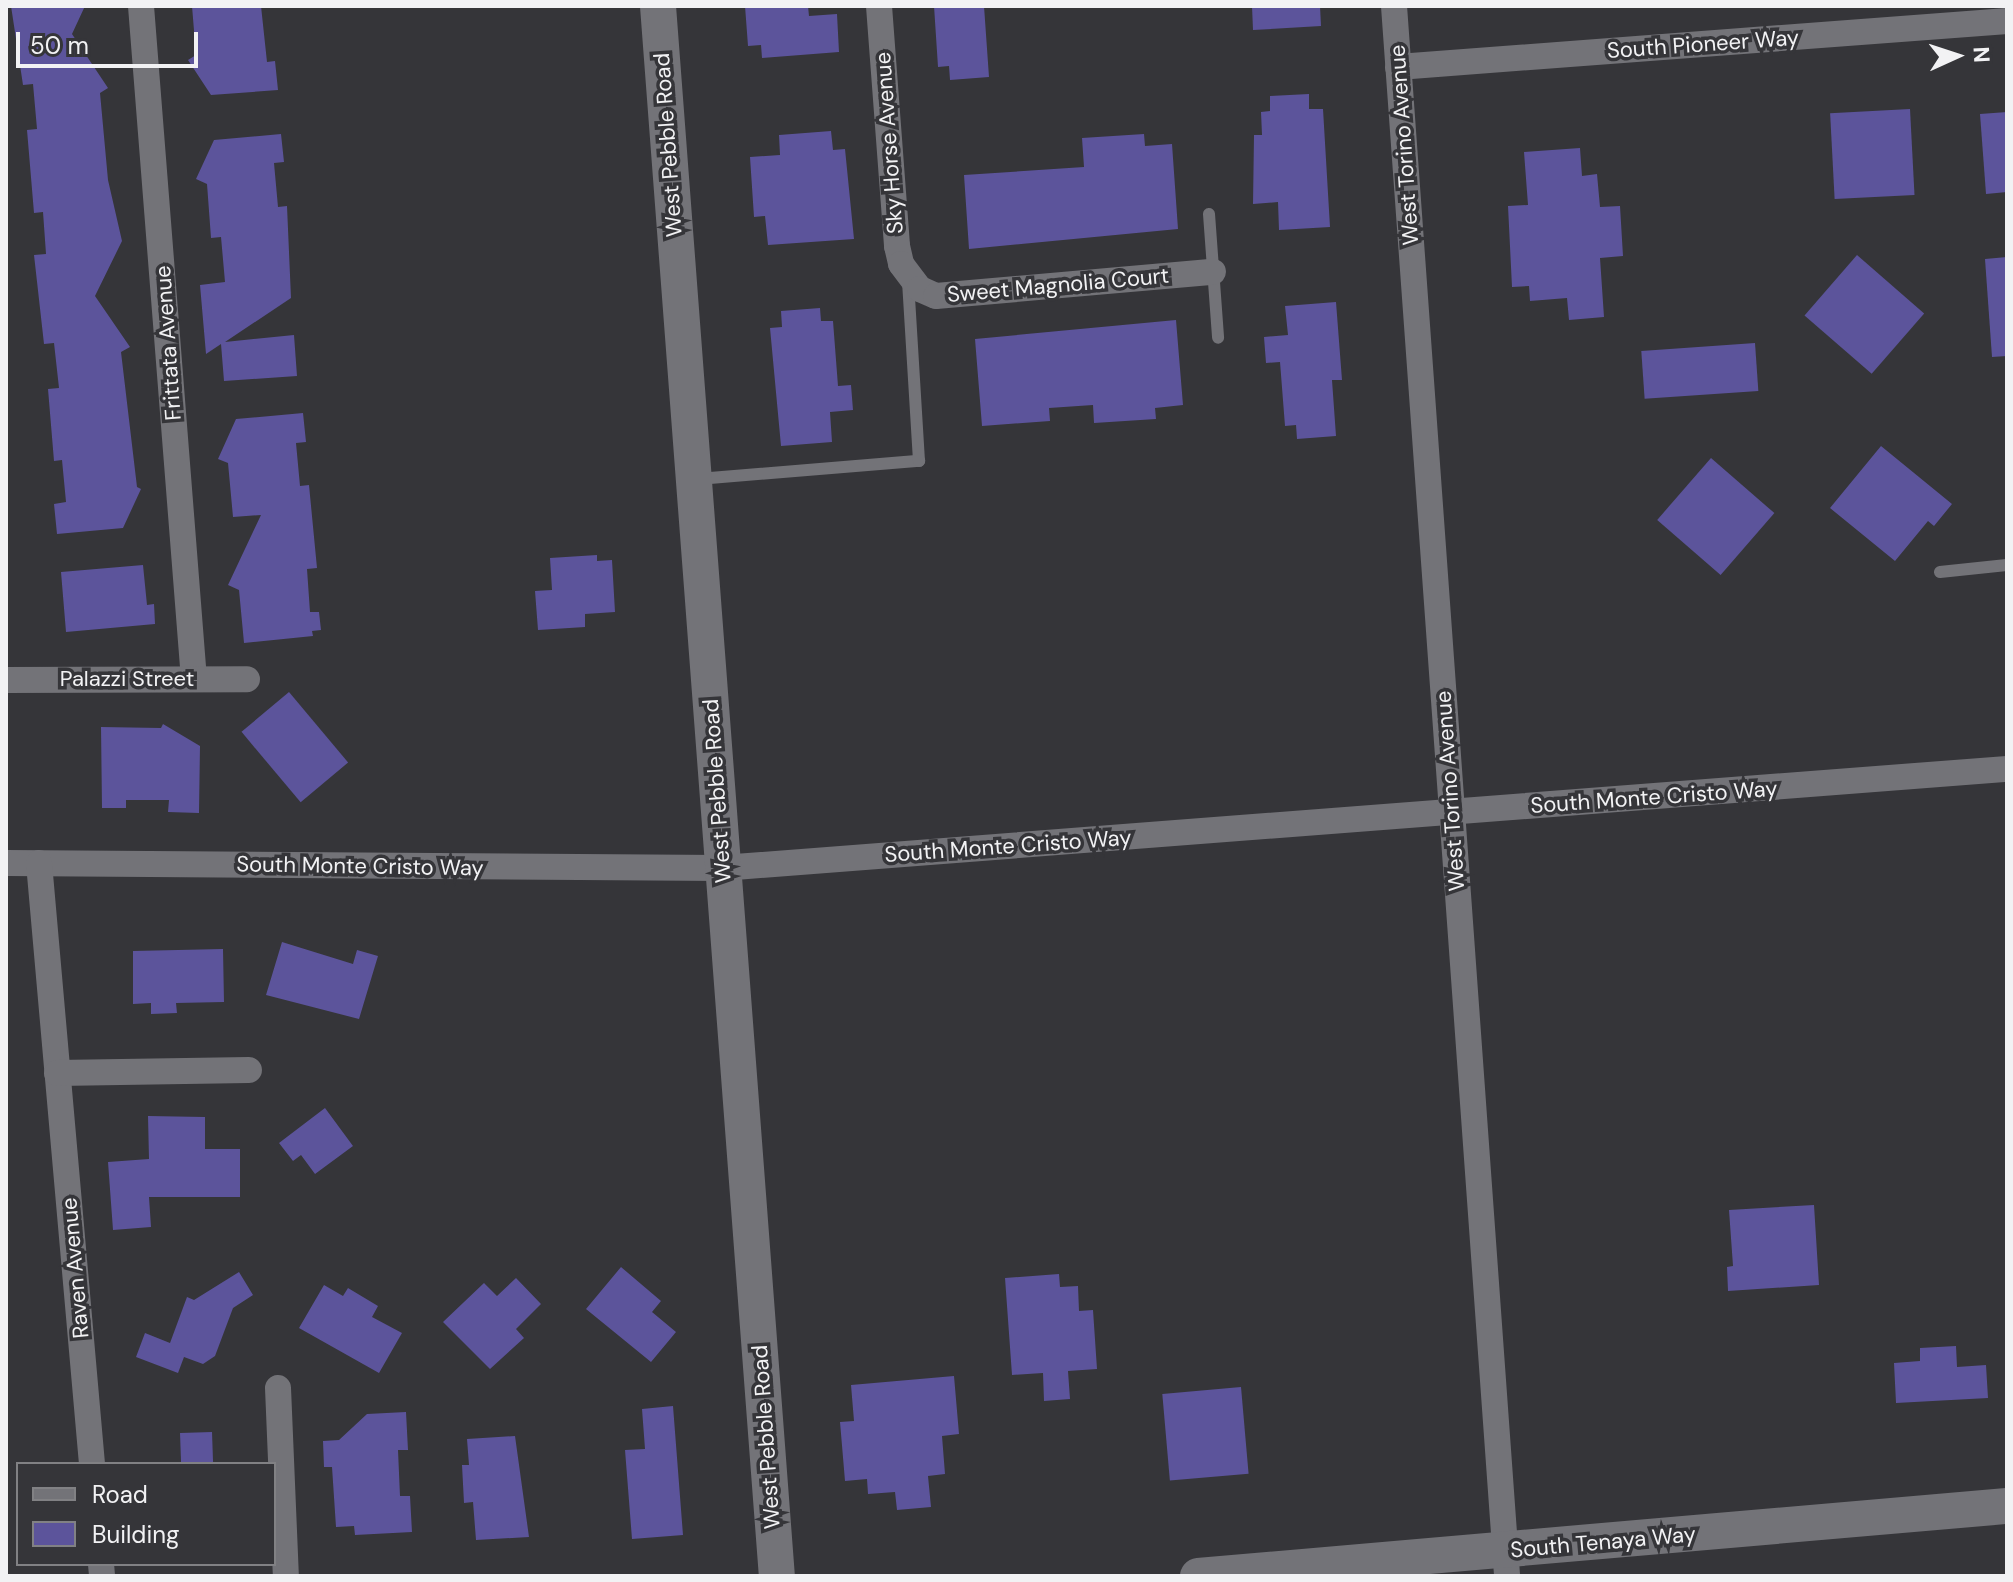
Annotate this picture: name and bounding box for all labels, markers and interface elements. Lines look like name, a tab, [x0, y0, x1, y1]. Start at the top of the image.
scale bar	[20, 16, 202, 66]
north arrow	[1917, 16, 1997, 96]
street label: South Pioneer Way	[1606, 24, 1800, 64]
text: 50 m	[30, 30, 89, 61]
street label: West Torino Avenue	[1384, 44, 1424, 246]
text: N	[1967, 46, 1996, 63]
street label: Sky Horse Avenue	[869, 51, 909, 235]
street label: West Pebble Road	[648, 52, 688, 238]
street label: Sweet Magnolia Court	[946, 262, 1170, 308]
street label: Frittata Avenue	[149, 265, 187, 421]
street label: Palazzi Street	[60, 666, 194, 692]
street label: West Torino Avenue	[1430, 690, 1470, 892]
street label: West Pebble Road	[697, 698, 737, 884]
street label: South Monte Cristo Way	[1530, 775, 1778, 819]
street label: South Monte Cristo Way	[884, 824, 1132, 868]
street label: South Monte Cristo Way	[236, 851, 484, 881]
street label: Raven Avenue	[56, 1197, 94, 1339]
street label: West Pebble Road	[746, 1344, 786, 1530]
legend	[16, 1462, 276, 1566]
text: Road	[92, 1479, 148, 1510]
text: Building	[92, 1519, 179, 1550]
street label: South Tenaya Way	[1509, 1521, 1697, 1563]

